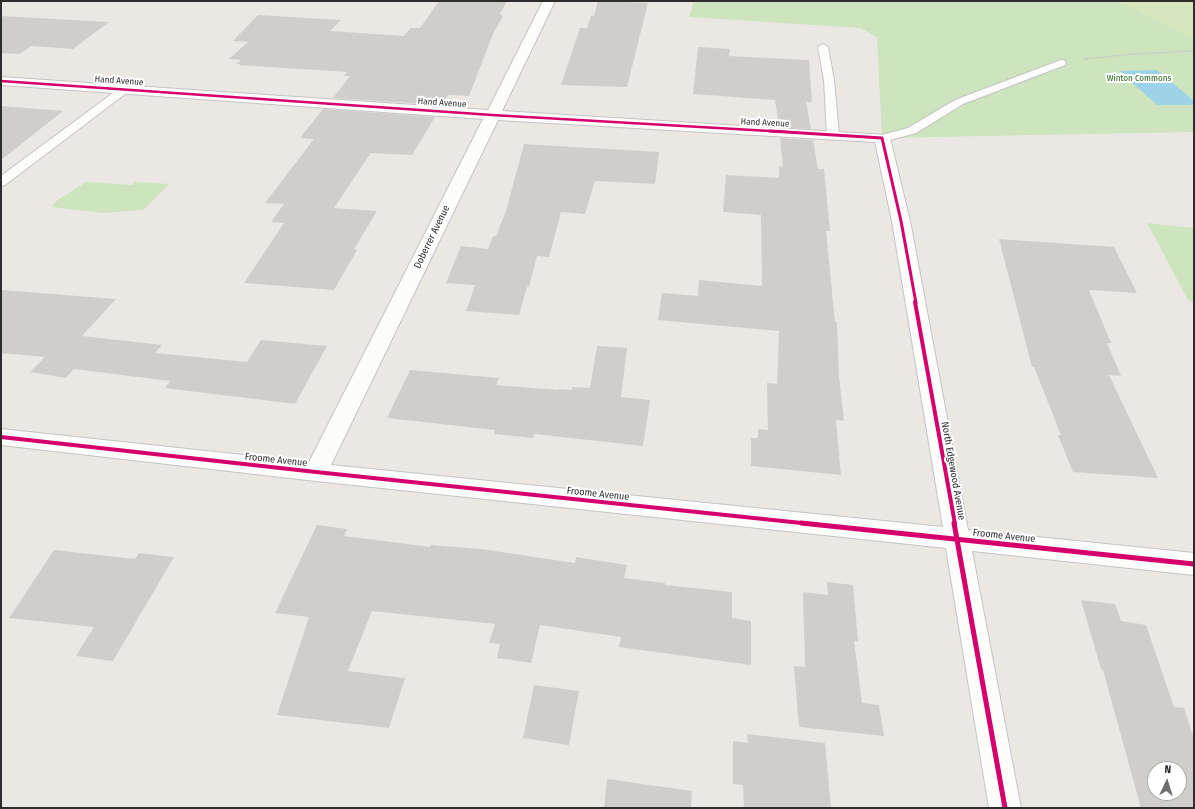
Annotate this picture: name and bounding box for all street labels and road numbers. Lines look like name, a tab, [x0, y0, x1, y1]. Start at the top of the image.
street label: Hand Avenue	[94, 74, 144, 88]
street label: Hand Avenue	[417, 96, 467, 110]
street label: Hand Avenue	[740, 116, 790, 130]
street label: Doberrer Avenue	[412, 203, 452, 271]
street label: North Edgewood Avenue	[938, 421, 968, 521]
street label: Froome Avenue	[244, 451, 308, 469]
street label: Froome Avenue	[566, 485, 630, 503]
street label: Froome Avenue	[972, 527, 1036, 545]

